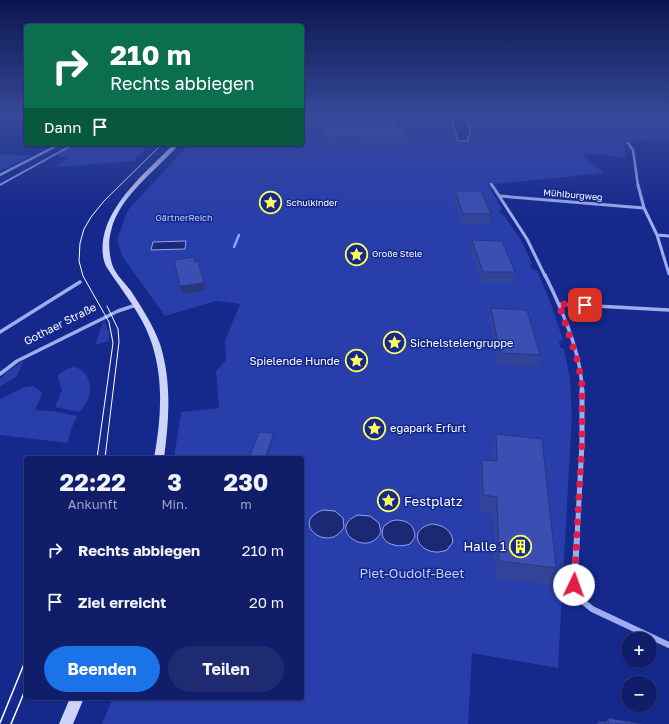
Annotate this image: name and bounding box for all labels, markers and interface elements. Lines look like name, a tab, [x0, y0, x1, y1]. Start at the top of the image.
text: 210 m	[110, 38, 191, 71]
icon: right	[44, 40, 96, 92]
text: Rechts abbiegen	[110, 72, 255, 94]
icon: arrive	[89, 116, 111, 138]
text: Dann	[44, 118, 81, 136]
street label: Mühlburgweg	[543, 186, 603, 203]
place icon: Schulkinder	[257, 190, 283, 216]
place label: Schulkinder	[286, 197, 338, 208]
park label: GärtnerReich	[155, 212, 213, 223]
place icon: Große Stele	[344, 241, 370, 267]
place label: Große Stele	[372, 248, 422, 259]
pin	[568, 288, 602, 322]
icon: arrive	[574, 294, 596, 316]
street label: Gothaer Straße	[21, 300, 98, 347]
place icon: Sichelstelengruppe	[382, 330, 408, 356]
place label: Sichelstelengruppe	[410, 336, 513, 349]
place icon: Spielende Hunde	[343, 348, 369, 374]
place label: Spielende Hunde	[249, 354, 340, 367]
place icon: egapark Erfurt	[362, 415, 388, 441]
place label: egapark Erfurt	[390, 421, 466, 434]
text: 22:22	[60, 467, 126, 496]
text: 3	[167, 467, 182, 496]
text: 230	[224, 467, 268, 496]
place icon: Festplatz	[375, 488, 401, 514]
place label: Festplatz	[404, 493, 463, 509]
text: Ankunft	[68, 496, 118, 512]
text: Min.	[161, 496, 188, 512]
text: m	[240, 496, 252, 512]
building icon: Halle 1	[508, 533, 534, 559]
place label: Halle 1	[463, 538, 506, 554]
icon: right	[44, 539, 66, 561]
text: Rechts abbiegen	[78, 541, 200, 559]
text: 210 m	[242, 541, 284, 559]
position arrow	[553, 564, 595, 606]
park label: Piet-Oudolf-Beet	[359, 565, 465, 581]
icon: arrive	[44, 591, 66, 613]
text: Ziel erreicht	[78, 593, 166, 611]
text: 20 m	[249, 593, 284, 611]
map controls	[621, 632, 657, 712]
button: +	[621, 632, 657, 668]
button: Beenden	[44, 646, 160, 692]
button: Teilen	[168, 646, 284, 692]
button: −	[621, 676, 657, 712]

